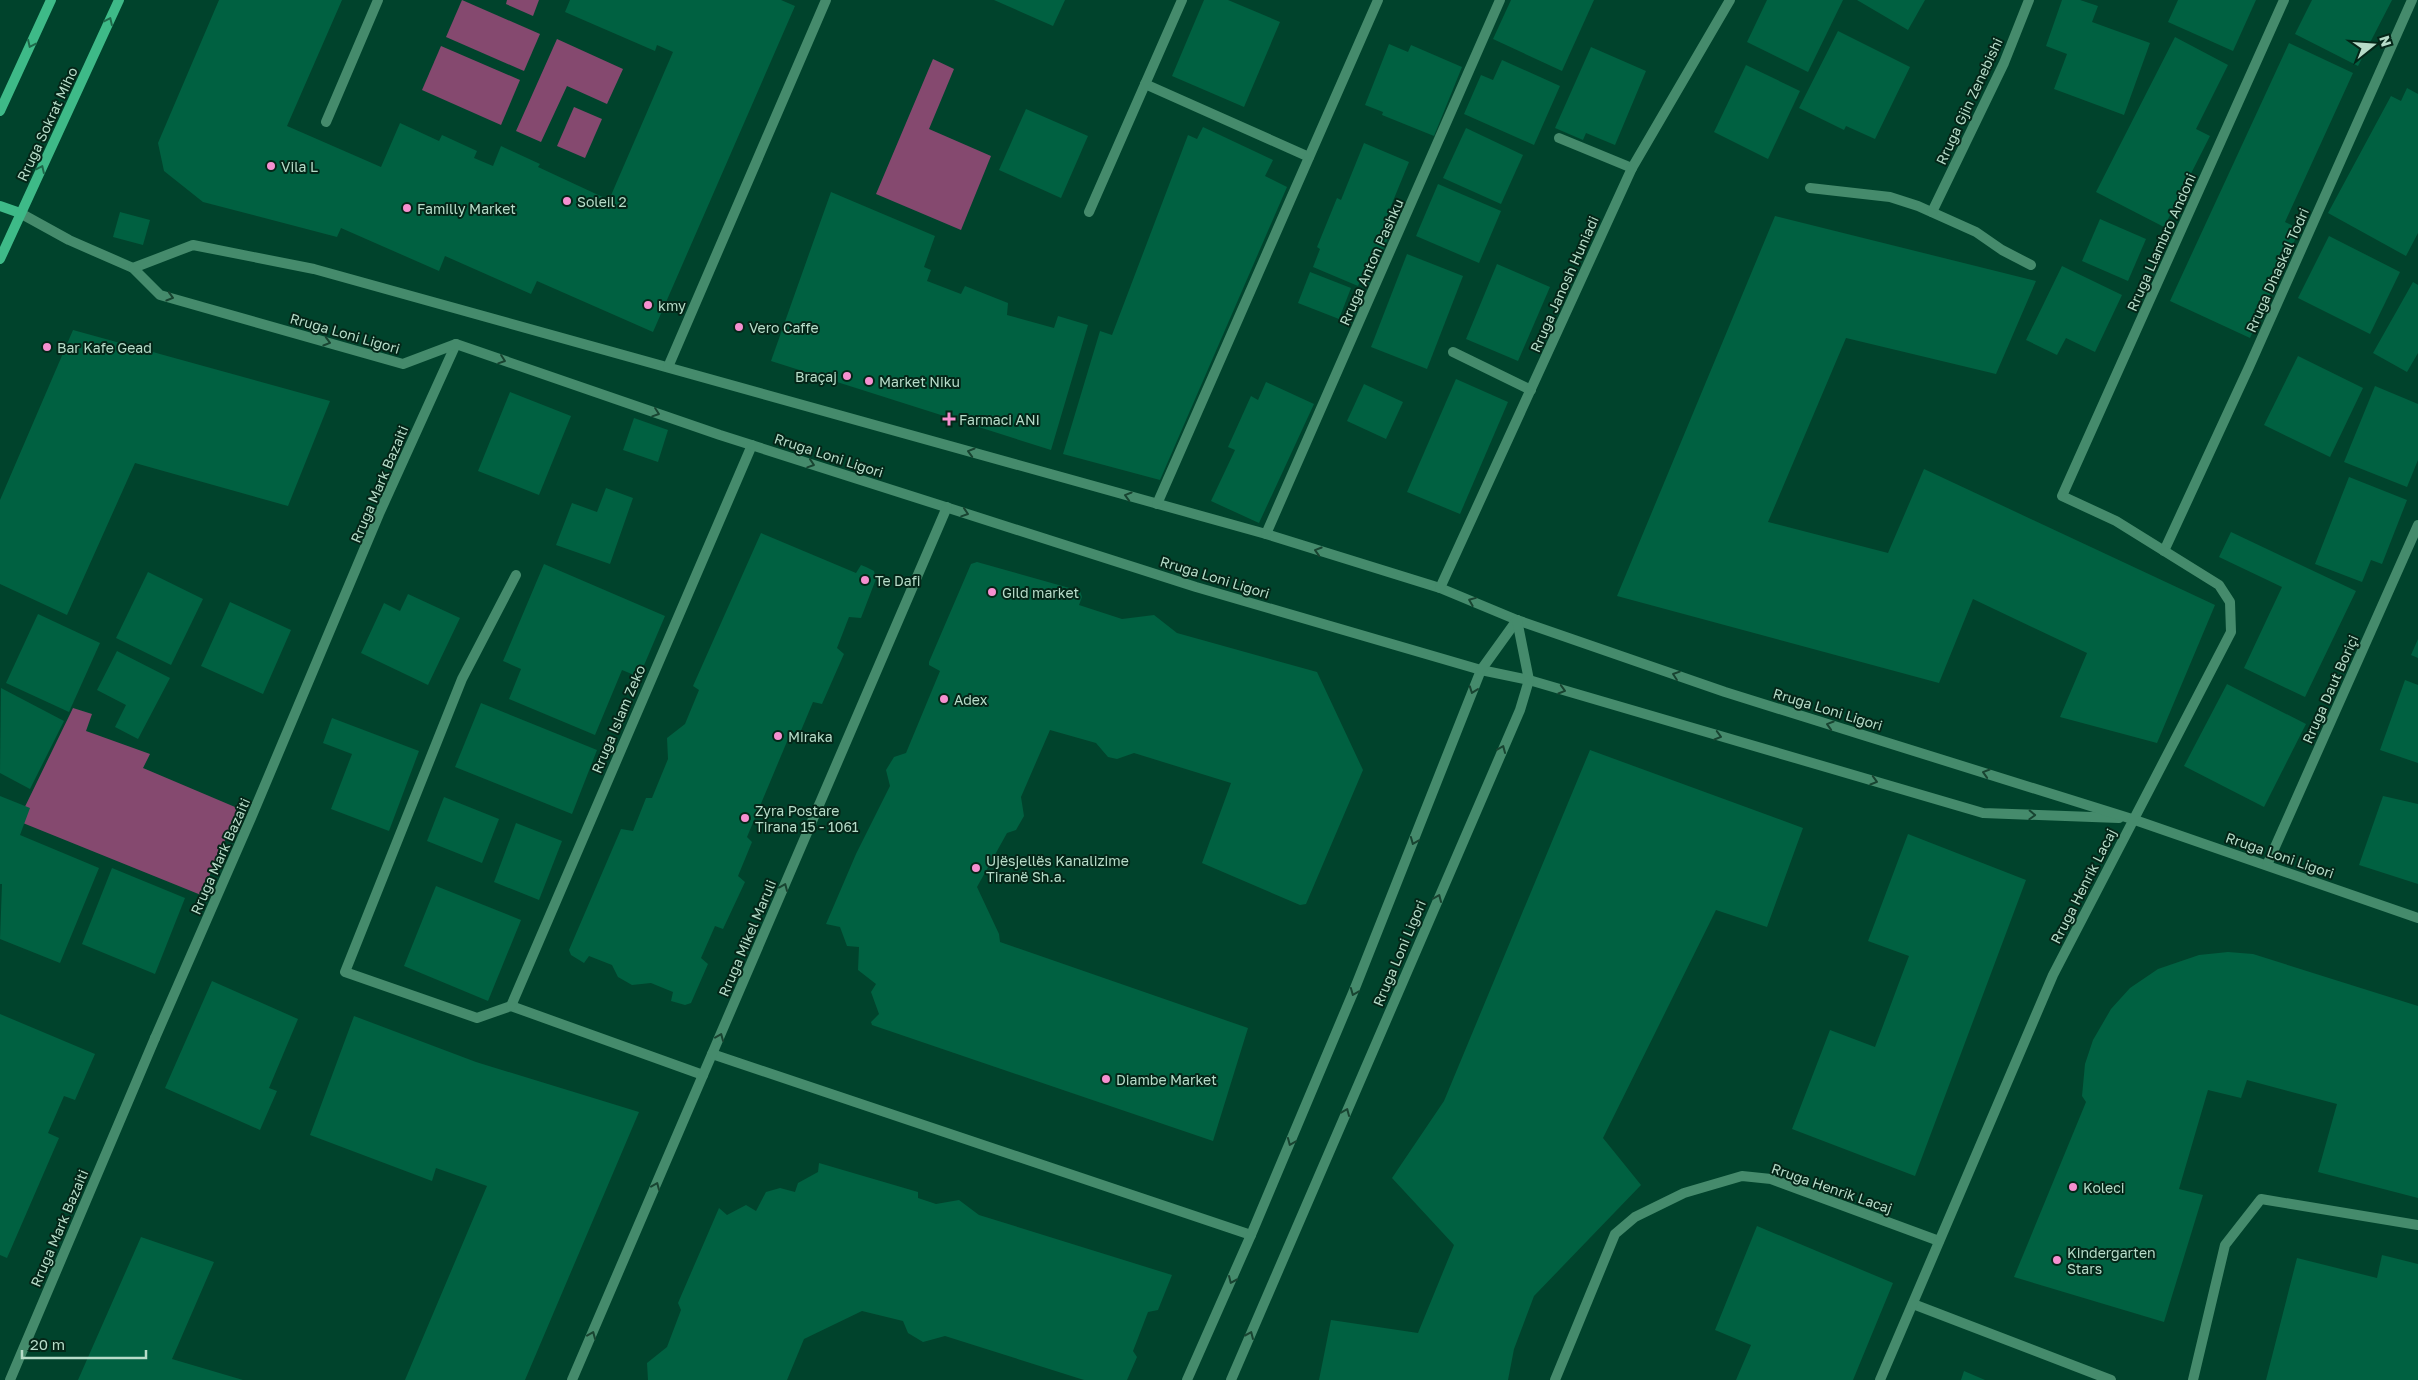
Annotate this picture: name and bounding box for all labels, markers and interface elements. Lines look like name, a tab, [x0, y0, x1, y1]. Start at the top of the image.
one-way arrow	[102, 18, 112, 27]
north arrow	[2348, 20, 2398, 70]
text: N	[2376, 33, 2396, 49]
street label: Rruga Gjin Zenebishi	[1932, 35, 2006, 167]
one-way arrow	[27, 39, 37, 48]
street label: Rruga Sokrat Miho	[13, 64, 81, 184]
place label: Vila L	[281, 158, 318, 175]
marker: Vila L	[265, 160, 277, 172]
one-way arrow	[35, 165, 45, 174]
street label: Rruga Llambro Andoni	[2123, 170, 2199, 314]
place label: Soleil 2	[577, 193, 627, 210]
marker: Soleil 2	[561, 195, 573, 207]
street label: Rruga Anton Pashku	[1335, 196, 1407, 328]
place label: Familly Market	[417, 200, 516, 217]
marker: Familly Market	[401, 202, 413, 214]
street label: Rruga Dhaskal Todri	[2242, 205, 2312, 335]
street label: Rruga Janosh Huniadi	[1526, 213, 1602, 355]
one-way arrow	[166, 292, 174, 302]
place label: kmy	[658, 297, 686, 314]
marker: kmy	[642, 299, 654, 311]
street label: Rruga Loni Ligori	[288, 309, 402, 357]
place label: Vero Caffe	[749, 319, 819, 336]
marker: Vero Caffe	[733, 321, 745, 333]
one-way arrow	[322, 336, 331, 347]
place label: Bar Kafe Gead	[57, 339, 152, 356]
marker: Bar Kafe Gead	[41, 341, 53, 353]
one-way arrow	[498, 354, 506, 364]
place label: Braçaj	[795, 368, 837, 385]
marker: Braçaj	[841, 370, 853, 382]
place label: Market Niku	[879, 373, 960, 390]
marker: Market Niku	[863, 375, 875, 387]
one-way arrow	[651, 407, 660, 417]
place label: Farmaci ANI	[959, 411, 1040, 428]
marker: Farmaci ANI	[943, 413, 955, 425]
street label: Rruga Mark Bazaiti	[347, 423, 411, 545]
street label: Rruga Loni Ligori	[772, 429, 886, 481]
one-way arrow	[967, 447, 976, 458]
one-way arrow	[806, 458, 814, 468]
one-way arrow	[1123, 491, 1132, 502]
one-way arrow	[961, 507, 969, 517]
one-way arrow	[1314, 546, 1322, 556]
street label: Rruga Loni Ligori	[1158, 552, 1272, 602]
place label: Te Dafi	[875, 572, 921, 589]
marker: Te Dafi	[859, 574, 871, 586]
place label: Gild market	[1002, 584, 1079, 601]
marker: Gild market	[986, 586, 998, 598]
one-way arrow	[1468, 597, 1477, 607]
street label: Rruga Daut Boriçi	[2298, 632, 2362, 746]
street label: Rruga Islam Zeko	[588, 662, 648, 776]
one-way arrow	[1672, 671, 1681, 681]
one-way arrow	[1557, 684, 1566, 694]
street label: Rruga Loni Ligori	[1771, 684, 1885, 734]
one-way arrow	[1469, 685, 1479, 694]
place label: Adex	[954, 691, 988, 708]
marker: Adex	[938, 693, 950, 705]
one-way arrow	[1827, 720, 1835, 730]
place label: Miraka	[788, 728, 833, 745]
marker: Miraka	[772, 730, 784, 742]
one-way arrow	[1713, 730, 1721, 740]
one-way arrow	[1496, 745, 1507, 754]
one-way arrow	[1982, 769, 1990, 779]
one-way arrow	[1869, 776, 1877, 786]
street label: Rruga Mark Bazaiti	[187, 795, 253, 917]
place label: Zyra Postare Tirana 15 - 1061	[755, 802, 859, 835]
one-way arrow	[2028, 810, 2036, 820]
marker: Zyra Postare Tirana 15 - 1061	[739, 812, 751, 824]
street label: Rruga Henrik Lacaj	[2047, 826, 2119, 946]
street label: Rruga Loni Ligori	[2224, 828, 2336, 882]
one-way arrow	[1409, 836, 1420, 845]
place label: Ujësjellës Kanalizime Tiranë Sh.a.	[986, 852, 1129, 885]
marker: Ujësjellës Kanalizime Tiranë Sh.a.	[970, 862, 982, 874]
street label: Rruga Mikel Maruli	[715, 877, 779, 999]
one-way arrow	[777, 883, 788, 892]
one-way arrow	[1431, 894, 1442, 903]
street label: Rruga Loni Ligori	[1369, 897, 1429, 1009]
one-way arrow	[1349, 987, 1360, 996]
one-way arrow	[714, 1033, 724, 1041]
place label: Diambe Market	[1116, 1071, 1217, 1088]
marker: Diambe Market	[1100, 1073, 1112, 1085]
one-way arrow	[1340, 1108, 1351, 1117]
one-way arrow	[1286, 1137, 1297, 1146]
street label: Rruga Henrik Lacaj	[1769, 1159, 1895, 1217]
street label: Rruga Mark Bazaiti	[27, 1167, 91, 1289]
place label: Koleci	[2083, 1179, 2125, 1196]
marker: Koleci	[2067, 1181, 2079, 1193]
one-way arrow	[649, 1182, 660, 1191]
place label: Kindergarten Stars	[2067, 1244, 2156, 1277]
marker: Kindergarten Stars	[2051, 1254, 2063, 1266]
one-way arrow	[1227, 1275, 1238, 1284]
scale bar	[22, 1328, 146, 1360]
one-way arrow	[585, 1331, 596, 1340]
one-way arrow	[1244, 1331, 1255, 1340]
text: 20 m	[30, 1335, 65, 1353]

